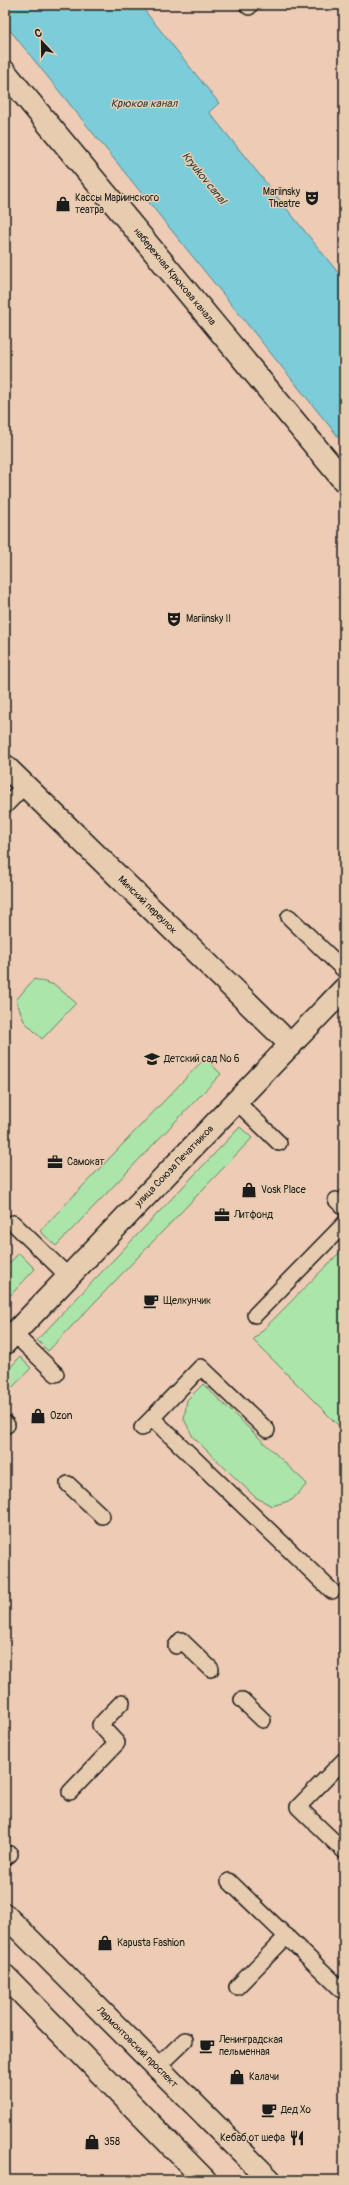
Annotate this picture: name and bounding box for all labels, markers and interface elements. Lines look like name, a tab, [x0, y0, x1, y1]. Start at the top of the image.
north arrow	[22, 22, 62, 62]
text: С	[33, 26, 44, 40]
water label: Крюков канал	[111, 97, 179, 110]
water label: Kryukov canal	[179, 149, 230, 208]
place label: Mariinsky Theatre	[263, 186, 301, 210]
theatre icon: Mariinsky Theatre	[303, 189, 321, 207]
place label: Кассы Мариинского театра	[75, 192, 160, 216]
shop icon: Кассы Мариинского театра	[54, 195, 72, 213]
street label: набережная Крюкова канала	[131, 226, 219, 328]
theatre icon: Mariinsky II	[165, 610, 183, 628]
place label: Mariinsky II	[186, 613, 231, 625]
street label: Минский переулок	[115, 873, 180, 937]
school or university icon: Детский сад № 6	[143, 1050, 161, 1068]
place label: Детский сад № 6	[163, 1053, 240, 1065]
street label: улица Союза Печатников	[132, 1123, 216, 1210]
office icon: Самокат	[46, 1153, 64, 1171]
place label: Самокат	[67, 1156, 105, 1168]
shop icon: Vosk Place	[240, 1181, 258, 1199]
place label: Vosk Place	[261, 1184, 306, 1196]
office icon: Литфонд	[213, 1206, 231, 1224]
place label: Литфонд	[233, 1209, 273, 1221]
cafe icon: Щелкунчик	[142, 1292, 160, 1310]
place label: Щелкунчик	[163, 1295, 211, 1307]
shop icon: Ozon	[29, 1407, 47, 1425]
place label: Ozon	[50, 1410, 73, 1422]
shop icon: Kapusta Fashion	[96, 1934, 114, 1952]
place label: Kapusta Fashion	[117, 1937, 185, 1949]
street label: Лермонтовский проспект	[93, 2003, 180, 2090]
place label: Ленинградская пельменная	[218, 2034, 283, 2058]
cafe icon: Ленинградская пельменная	[198, 2037, 216, 2055]
shop icon: Калачи	[228, 2068, 246, 2086]
place label: Калачи	[249, 2071, 279, 2083]
cafe icon: Дед Хо	[260, 2101, 278, 2119]
place label: Дед Хо	[280, 2104, 311, 2116]
restaurant icon: Кебаб от шефа	[288, 2129, 306, 2147]
place label: Кебаб от шефа	[220, 2132, 285, 2144]
shop icon: 358	[83, 2133, 101, 2151]
place label: 358	[104, 2136, 120, 2148]

